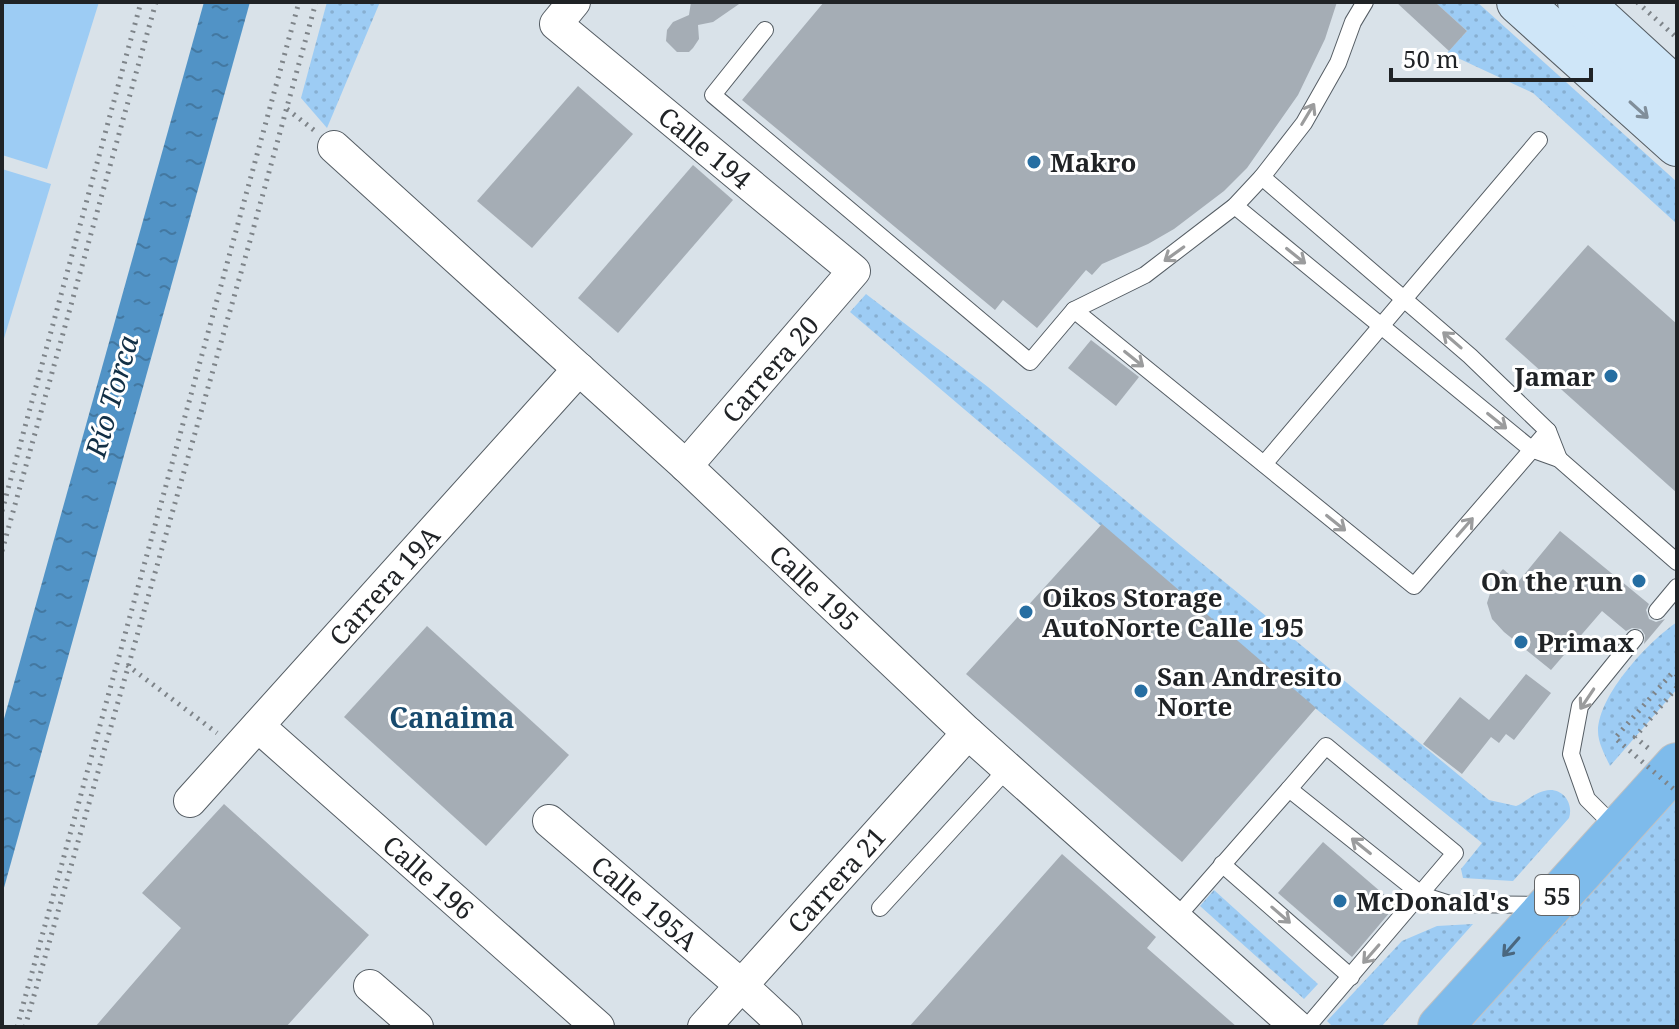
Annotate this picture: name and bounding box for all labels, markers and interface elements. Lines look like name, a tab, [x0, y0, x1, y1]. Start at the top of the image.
scale bar	[1391, 32, 1591, 82]
text: 50 m	[1403, 42, 1459, 75]
street label: Calle 194	[651, 98, 760, 197]
one-way arrow	[1629, 101, 1649, 119]
one-way arrow	[1300, 103, 1316, 126]
place label: Makro	[1050, 144, 1136, 180]
marker: Makro	[1025, 153, 1043, 171]
one-way arrow	[1164, 246, 1185, 263]
one-way arrow	[1285, 247, 1305, 265]
street label: Carrera 20	[713, 308, 827, 430]
water label: Río Torca	[75, 330, 147, 462]
one-way arrow	[1443, 331, 1463, 349]
one-way arrow	[1123, 350, 1144, 368]
place label: Jamar	[1513, 358, 1595, 394]
marker: Jamar	[1602, 367, 1620, 385]
one-way arrow	[1486, 412, 1507, 430]
one-way arrow	[1325, 514, 1346, 532]
street label: Carrera 19A	[321, 517, 448, 653]
one-way arrow	[1456, 517, 1474, 538]
street label: Calle 195	[762, 536, 867, 639]
place label: On the run	[1481, 563, 1623, 599]
marker: On the run	[1630, 572, 1648, 590]
place label: Oikos Storage AutoNorte Calle 195	[1042, 579, 1304, 645]
marker: Oikos Storage AutoNorte Calle 195	[1017, 603, 1035, 621]
place label: Primax	[1537, 624, 1635, 660]
marker: Primax	[1512, 633, 1530, 651]
place label: San Andresito Norte	[1157, 658, 1342, 724]
marker: San Andresito Norte	[1132, 682, 1150, 700]
one-way arrow	[1578, 688, 1595, 710]
district label: Canaima	[389, 698, 515, 736]
street label: Carrera 21	[779, 819, 894, 941]
street label: Calle 196	[375, 827, 482, 927]
one-way arrow	[1351, 837, 1372, 855]
street label: Calle 195A	[584, 847, 706, 959]
road number: 55	[1535, 875, 1579, 915]
place label: McDonald's	[1356, 883, 1509, 919]
marker: McDonald's	[1331, 892, 1349, 910]
one-way arrow	[1270, 906, 1290, 924]
one-way arrow	[1502, 936, 1520, 956]
one-way arrow	[1362, 943, 1380, 963]

